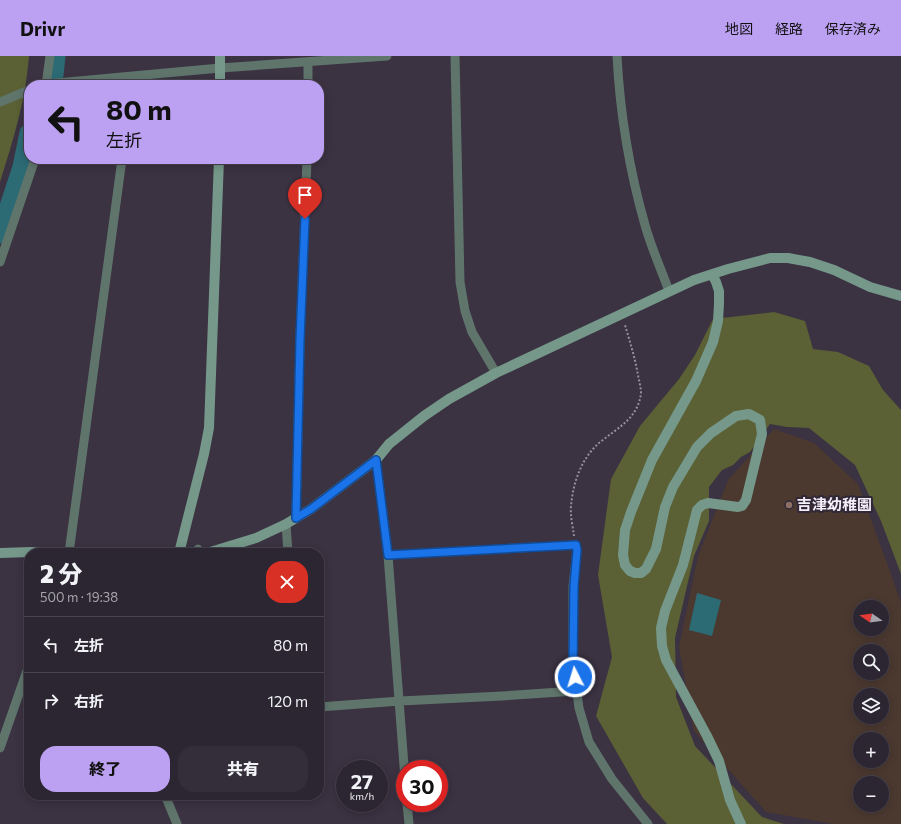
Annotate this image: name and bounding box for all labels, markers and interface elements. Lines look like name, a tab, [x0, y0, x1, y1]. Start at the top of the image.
text: Drivr	[20, 17, 65, 40]
text: 地図	[725, 20, 753, 37]
text: 経路	[775, 20, 803, 37]
text: 保存済み	[825, 20, 881, 37]
text: 80 m	[106, 92, 172, 126]
icon: left	[40, 96, 92, 148]
text: 左折	[106, 129, 142, 151]
pin	[288, 178, 322, 219]
icon: arrive	[294, 184, 316, 206]
place label: 吉津幼稚園	[797, 495, 872, 513]
marker: 吉津幼稚園	[784, 500, 794, 510]
text: 2 分	[40, 559, 82, 588]
button: close	[266, 561, 308, 603]
text: 500 m · 19:38	[40, 589, 118, 605]
north arrow	[853, 600, 889, 636]
map controls	[853, 600, 889, 812]
icon: left	[40, 634, 62, 656]
text: 左折	[74, 636, 104, 654]
text: 80 m	[273, 636, 308, 654]
button: search	[853, 644, 889, 680]
position arrow	[554, 656, 596, 698]
button: layers	[853, 688, 889, 724]
icon: right	[40, 690, 62, 712]
text: 右折	[74, 692, 104, 710]
text: 120 m	[268, 692, 308, 710]
button: +	[853, 732, 889, 768]
button: 終了	[40, 746, 170, 792]
button: 共有	[178, 746, 308, 792]
speed limit sign: 30	[396, 760, 448, 812]
text: 27	[351, 769, 373, 793]
button: −	[853, 776, 889, 812]
text: km/h	[350, 790, 374, 802]

